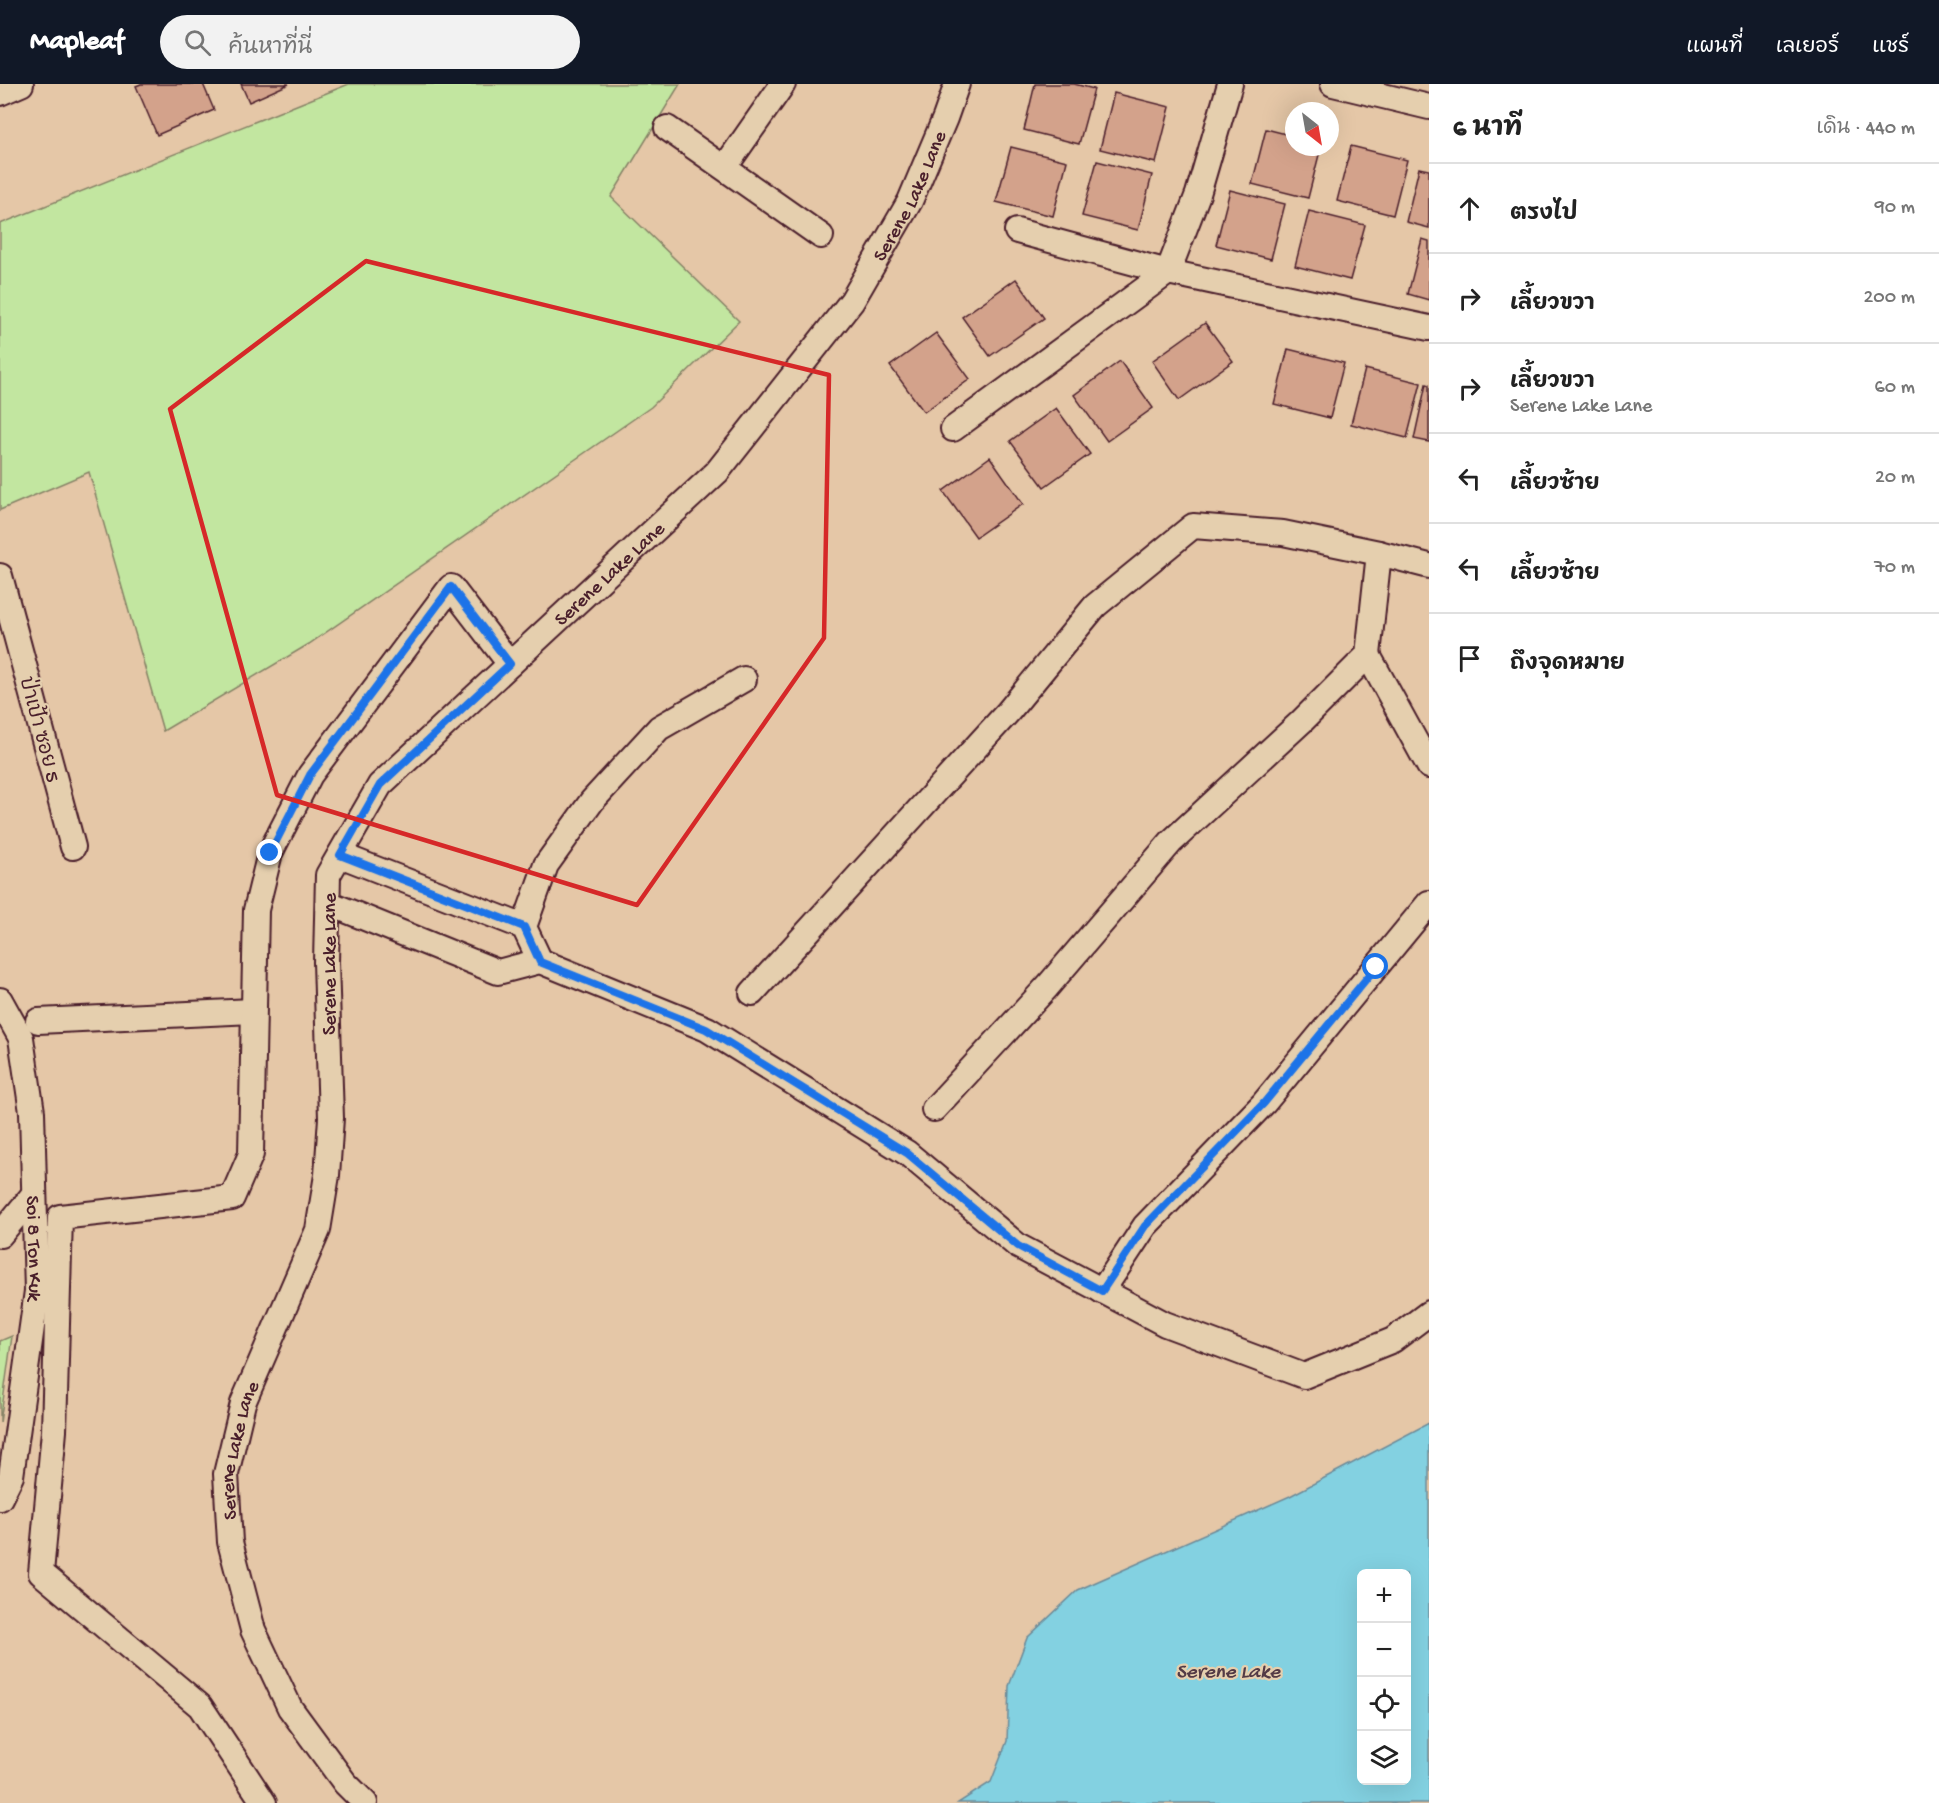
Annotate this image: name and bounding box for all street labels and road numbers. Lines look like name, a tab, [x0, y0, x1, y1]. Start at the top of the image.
street label: Serene Lake Lane	[870, 128, 953, 266]
street label: Serene Lake Lane	[551, 518, 671, 632]
street label: ป่าเป้า ซอย 5	[12, 673, 69, 785]
street label: Serene Lake Lane	[320, 892, 343, 1035]
street label: Soi 8 Ton Kuk	[19, 1195, 45, 1305]
street label: Serene Lake Lane	[218, 1378, 266, 1520]

